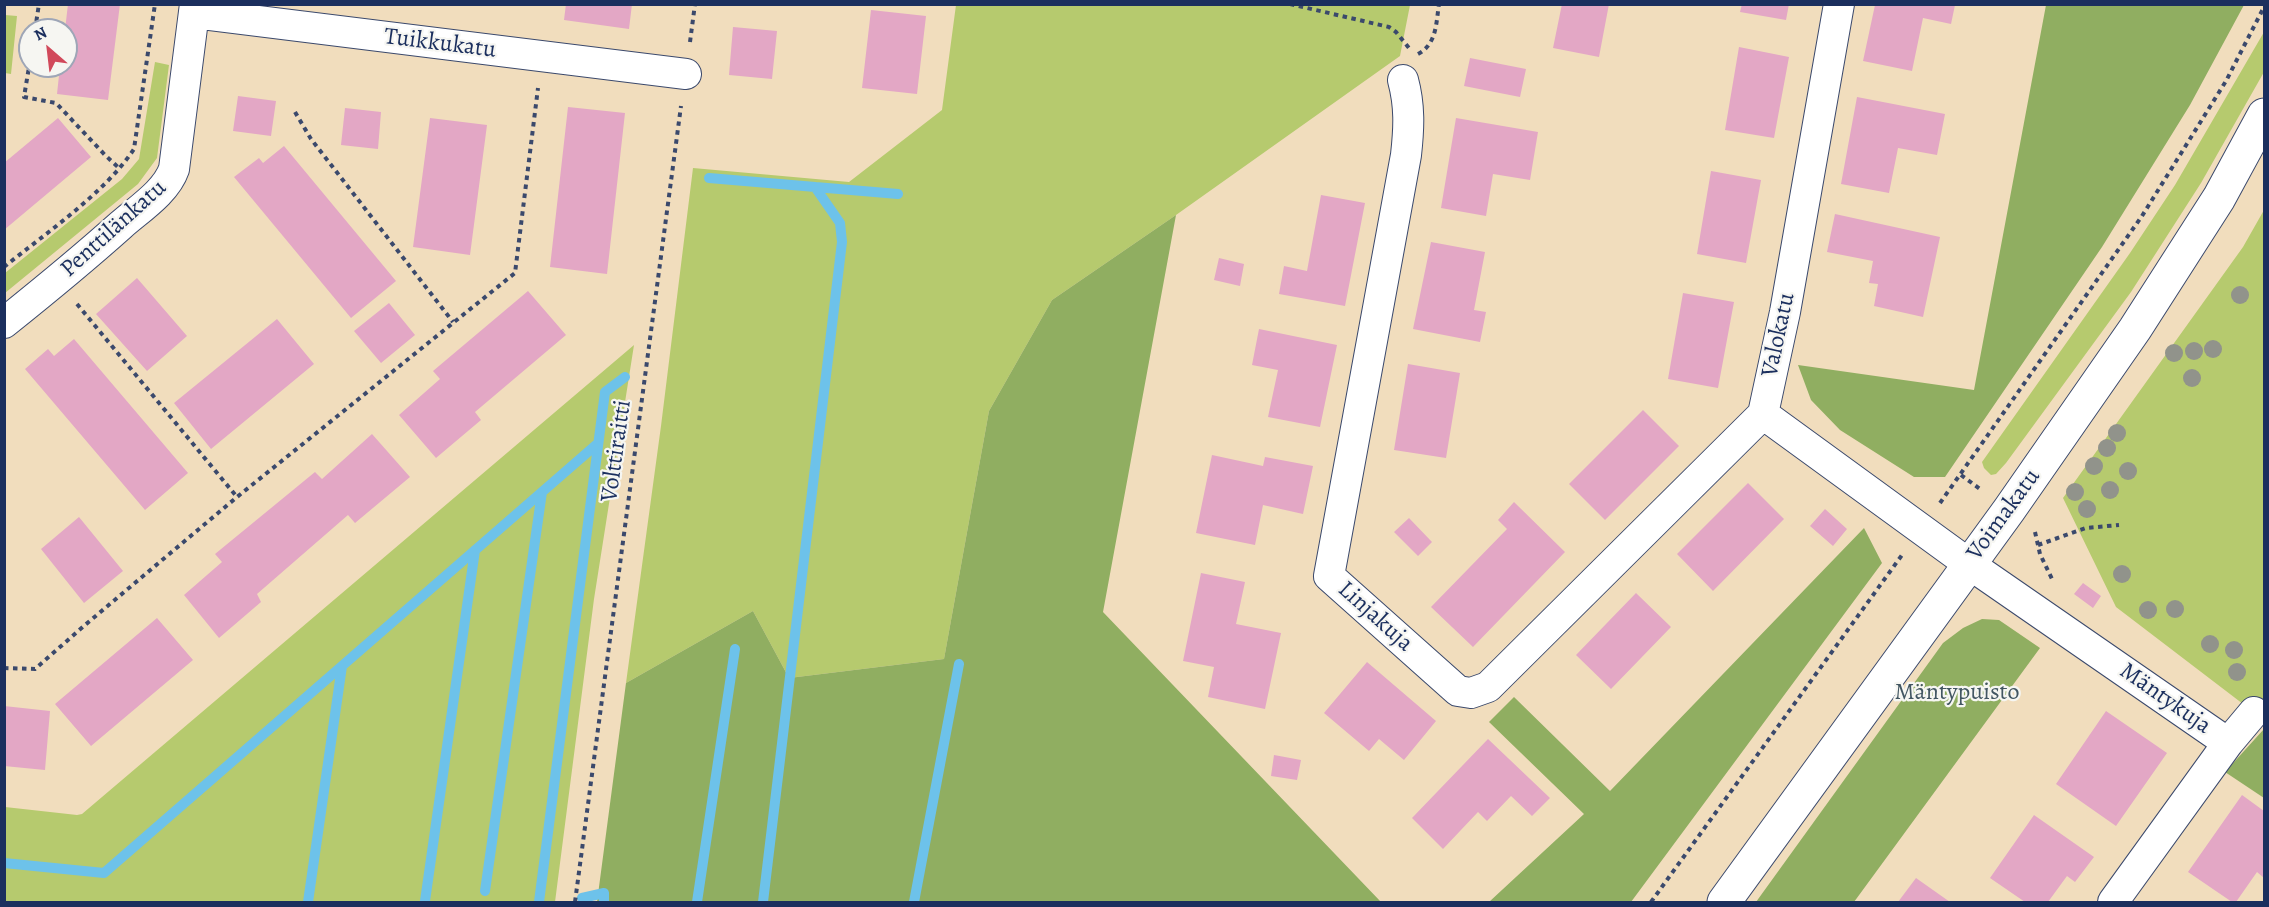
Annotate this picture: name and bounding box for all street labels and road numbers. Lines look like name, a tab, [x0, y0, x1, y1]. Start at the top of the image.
street label: Tuikkukatu	[382, 23, 498, 65]
street label: Penttilänkatu	[55, 174, 173, 284]
street label: Valokatu	[1756, 290, 1802, 380]
street label: Volttiraitti	[596, 398, 638, 504]
street label: Voimakatu	[1961, 464, 2047, 566]
street label: Linjakuja	[1331, 576, 1419, 658]
street label: Mäntykuja	[2114, 657, 2216, 741]

